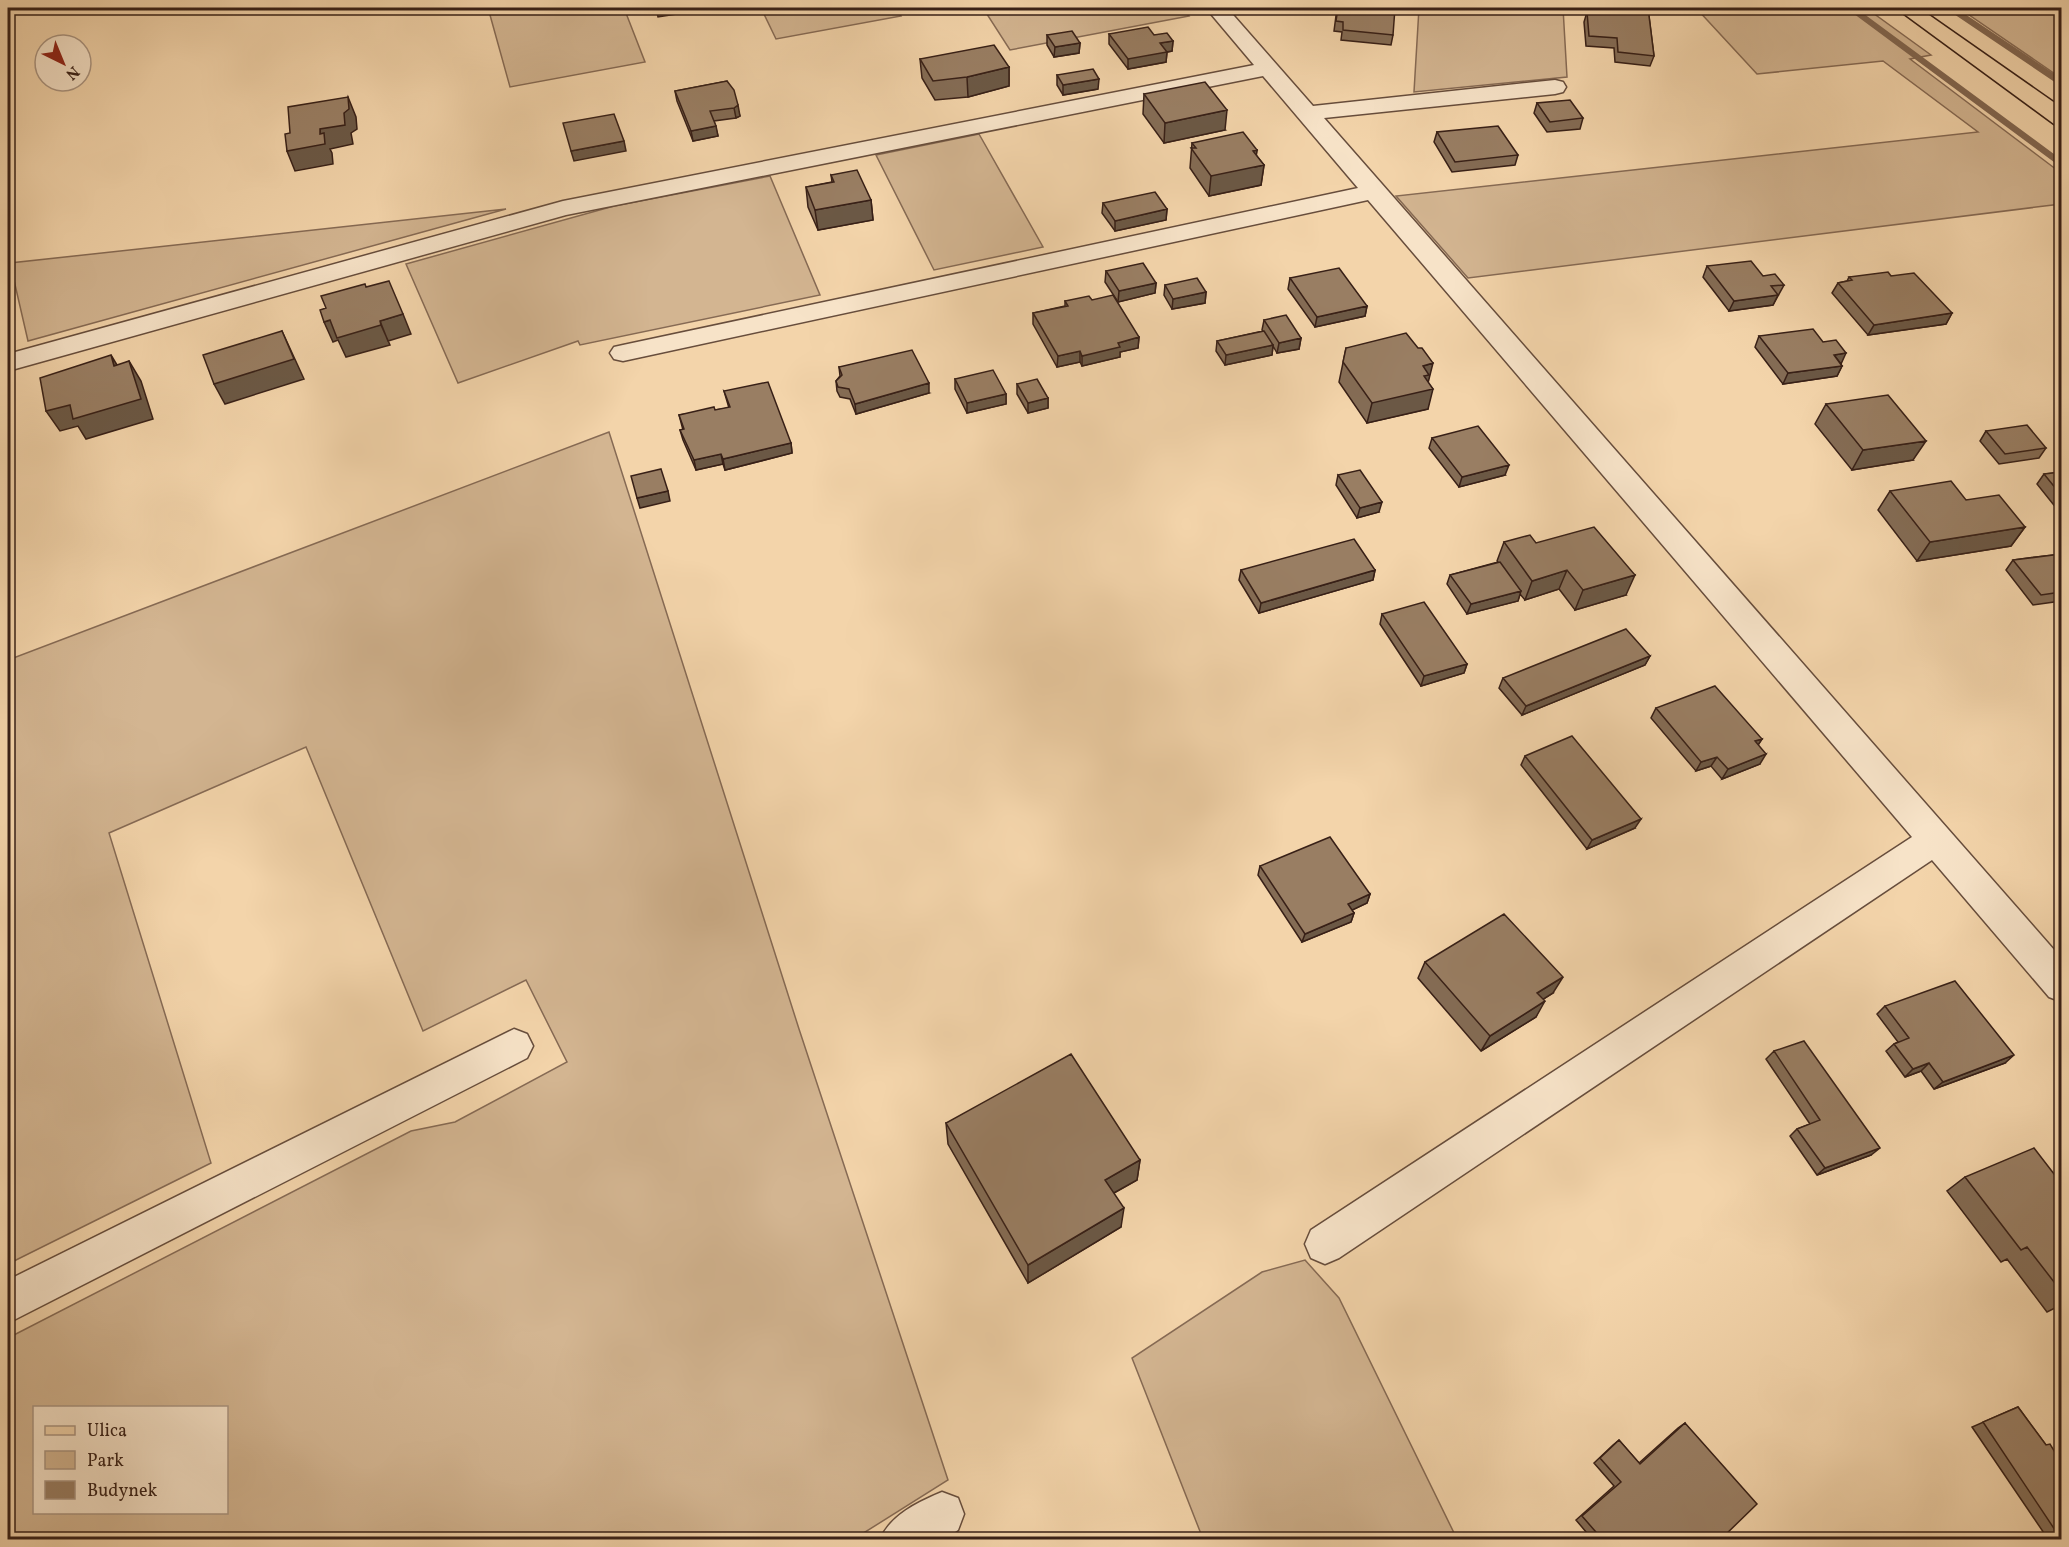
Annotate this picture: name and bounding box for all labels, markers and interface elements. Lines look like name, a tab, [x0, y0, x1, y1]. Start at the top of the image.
north arrow	[33, 33, 93, 93]
text: N	[60, 60, 84, 85]
legend	[33, 1406, 228, 1514]
text: Ulica	[87, 1419, 127, 1444]
text: Park	[87, 1449, 124, 1474]
text: Budynek	[87, 1479, 158, 1504]

